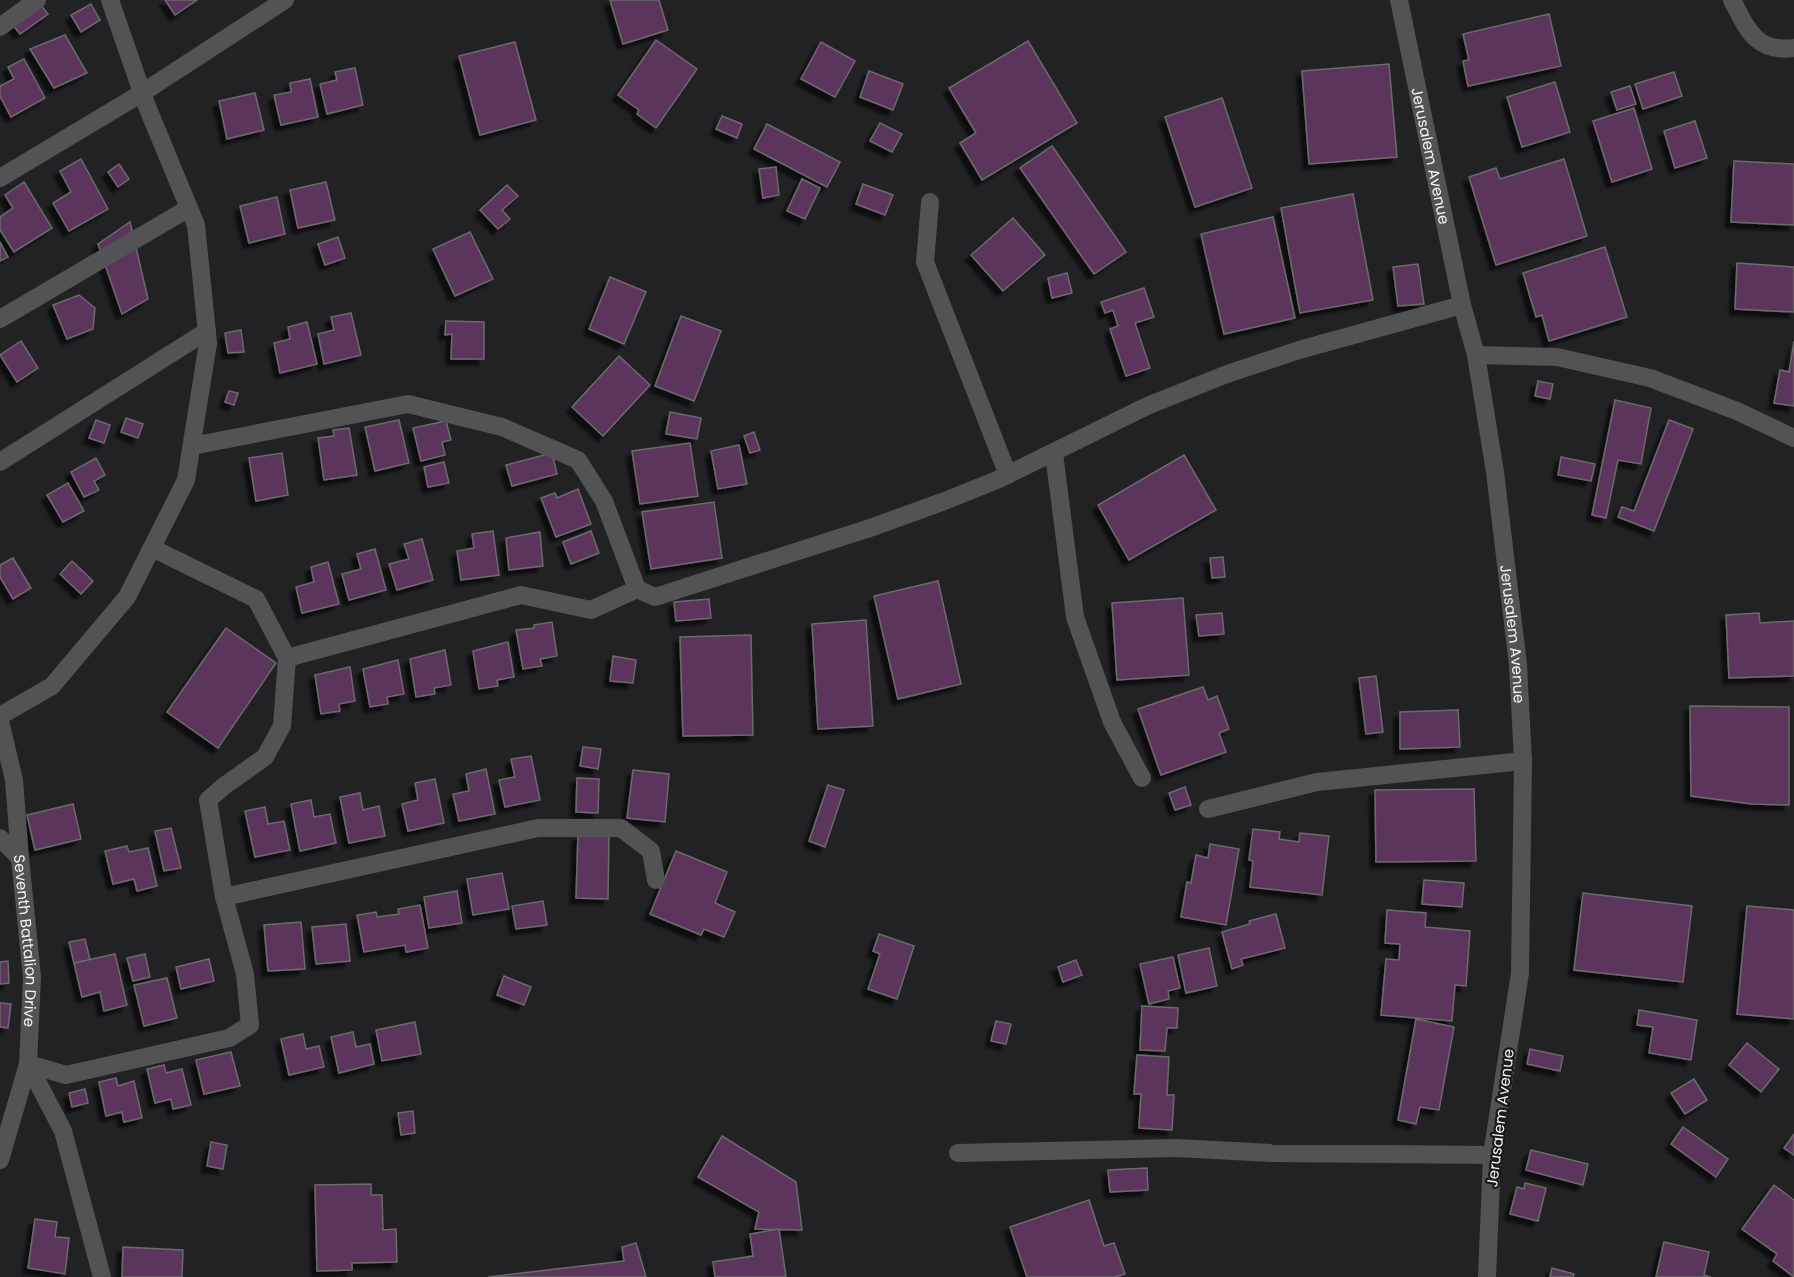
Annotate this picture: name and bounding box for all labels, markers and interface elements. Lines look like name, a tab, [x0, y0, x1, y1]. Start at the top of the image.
street label: Jerusalem Avenue	[1407, 85, 1456, 226]
street label: Jerusalem Avenue	[1496, 564, 1530, 704]
street label: Seventh Battalion Drive	[9, 853, 43, 1028]
street label: Jerusalem Avenue	[1481, 1048, 1519, 1188]

